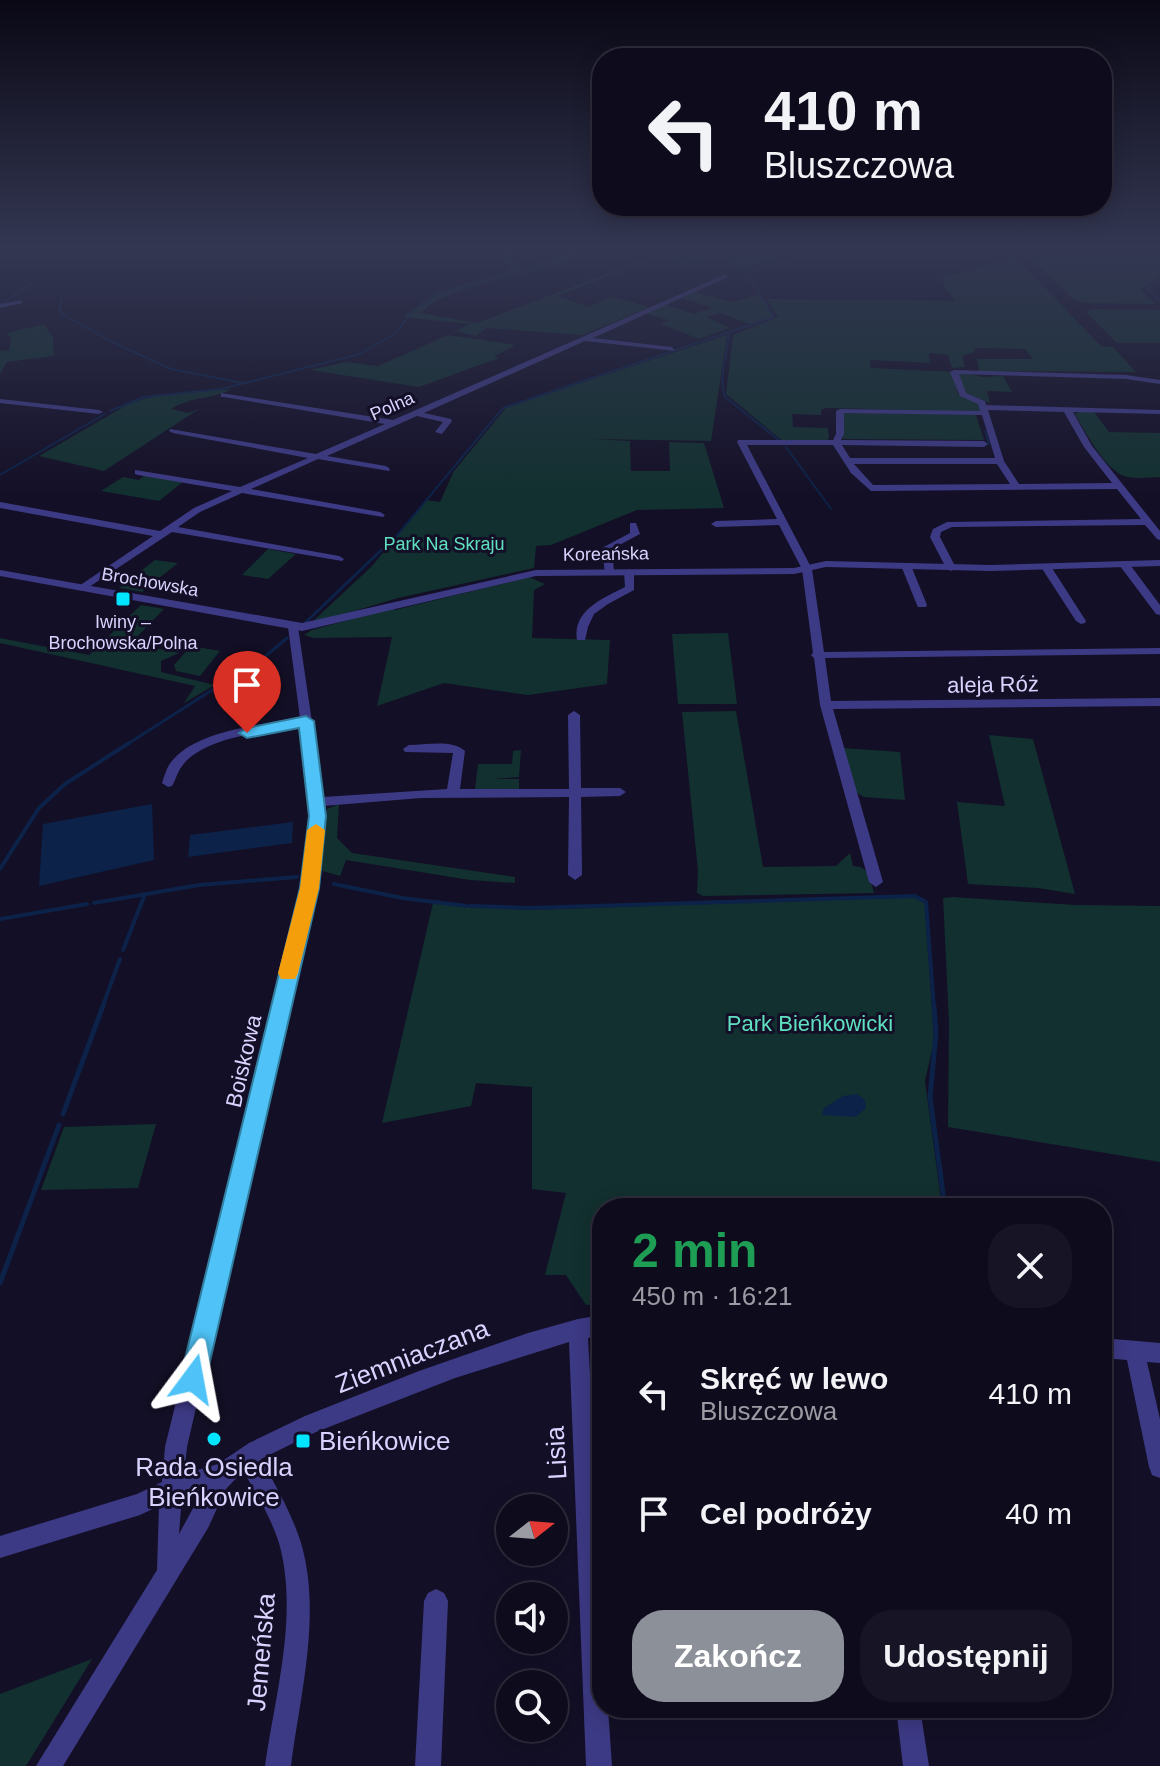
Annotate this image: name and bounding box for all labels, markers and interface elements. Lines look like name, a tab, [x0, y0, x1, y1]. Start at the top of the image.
text: 410 m	[764, 79, 923, 142]
icon: left	[632, 80, 736, 184]
text: Bluszczowa	[764, 145, 954, 186]
street label: Polna	[367, 387, 418, 424]
park label: Park Na Skraju	[383, 534, 505, 554]
street label: Koreańska	[563, 543, 650, 565]
street label: Brochowska	[100, 564, 201, 601]
marker: Iwiny – Brochowska/Polna	[114, 590, 132, 608]
place label: Iwiny – Brochowska/Polna	[48, 612, 199, 653]
pin	[213, 651, 281, 733]
icon: arrive	[225, 663, 269, 707]
street label: aleja Róż	[947, 671, 1039, 698]
park label: Park Bieńkowicki	[727, 1011, 893, 1036]
street label: Boiskowa	[221, 1012, 266, 1110]
text: 2 min	[632, 1224, 757, 1277]
button: close	[988, 1224, 1072, 1308]
text: 450 m · 16:21	[632, 1281, 792, 1311]
street label: Ziemniaczana	[331, 1313, 493, 1399]
position arrow	[151, 1337, 235, 1421]
text: Skręć w lewo	[700, 1362, 888, 1395]
icon: left	[632, 1372, 676, 1416]
text: 410 m	[989, 1377, 1072, 1410]
text: Bluszczowa	[700, 1396, 837, 1426]
street label: Lisia	[540, 1425, 572, 1480]
place label: Bieńkowice	[319, 1426, 451, 1456]
marker: Rada Osiedla Bieńkowice	[205, 1430, 223, 1448]
marker: Bieńkowice	[294, 1432, 312, 1450]
place label: Rada Osiedla Bieńkowice	[135, 1452, 293, 1512]
icon: arrive	[632, 1492, 676, 1536]
north arrow	[496, 1494, 568, 1566]
map controls	[496, 1494, 568, 1742]
text: Cel podróży	[700, 1497, 872, 1530]
text: 40 m	[1005, 1497, 1072, 1530]
button: sound	[496, 1582, 568, 1654]
street label: Jemeńska	[241, 1591, 281, 1712]
button: Zakończ	[632, 1610, 844, 1702]
button: Udostępnij	[860, 1610, 1072, 1702]
button: search	[496, 1670, 568, 1742]

